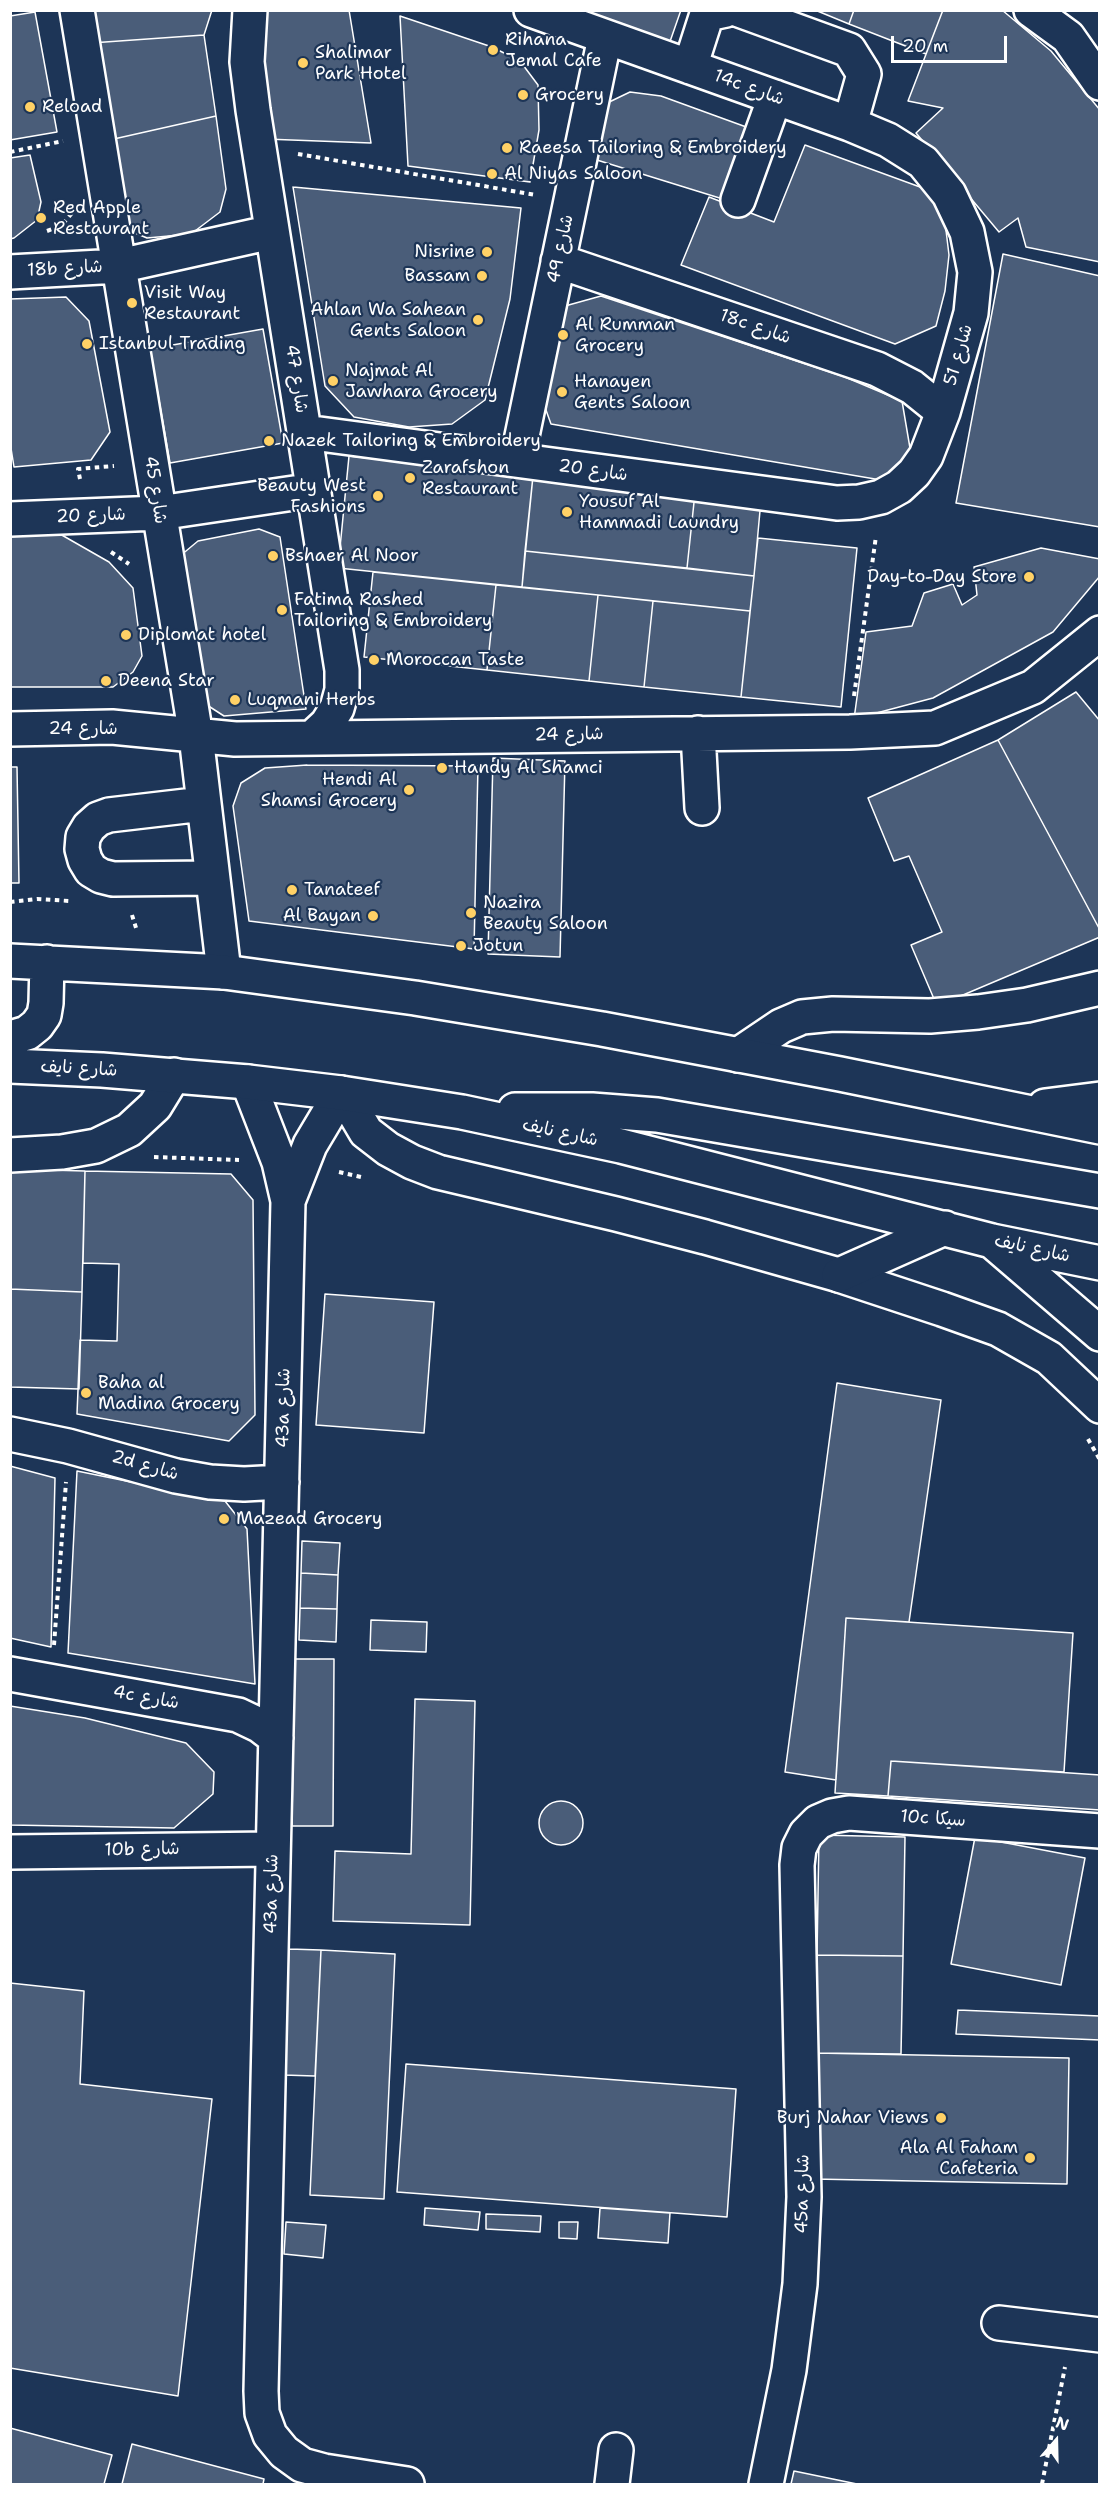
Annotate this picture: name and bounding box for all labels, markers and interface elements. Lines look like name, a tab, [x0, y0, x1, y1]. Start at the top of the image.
scale bar	[894, 24, 1010, 62]
place label: Rihana Jemal Cafe	[505, 29, 602, 72]
text: 20 m	[902, 34, 948, 58]
place label: Shalimar Park Hotel	[315, 42, 406, 84]
marker: Rihana Jemal Cafe	[486, 43, 500, 57]
marker: Shalimar Park Hotel	[296, 56, 310, 70]
street label: 14c شارع	[711, 65, 787, 111]
place label: Grocery	[535, 84, 604, 106]
marker: Grocery	[516, 88, 530, 102]
place label: Reload	[42, 96, 102, 118]
marker: Reload	[23, 100, 37, 114]
place label: Raeesa Tailoring & Embroidery	[519, 137, 787, 159]
marker: Raeesa Tailoring & Embroidery	[500, 141, 514, 155]
place label: Al Niyas Saloon	[504, 163, 643, 185]
marker: Al Niyas Saloon	[485, 167, 499, 181]
place label: Red Apple Restaurant	[53, 197, 149, 240]
marker: Red Apple Restaurant	[34, 211, 48, 225]
street label: شارع 49	[543, 213, 579, 285]
place label: Nisrine	[414, 241, 475, 263]
marker: Nisrine	[480, 245, 494, 259]
street label: 18b شارع	[27, 256, 103, 282]
place label: Bassam	[405, 265, 470, 287]
marker: Bassam	[475, 269, 489, 283]
place label: Visit Way Restaurant	[144, 282, 240, 324]
marker: Visit Way Restaurant	[125, 296, 139, 310]
place label: Ahlan Wa Sahean Gents Saloon	[310, 299, 466, 342]
street label: 18c شارع	[716, 305, 794, 349]
marker: Ahlan Wa Sahean Gents Saloon	[471, 313, 485, 327]
place label: Al Rumman Grocery	[575, 314, 675, 356]
street label: شارع 51	[940, 322, 978, 388]
marker: Al Rumman Grocery	[556, 328, 570, 342]
place label: Istanbul Trading	[99, 333, 245, 355]
marker: Istanbul Trading	[80, 337, 94, 351]
street label: شارع 47	[280, 343, 312, 415]
place label: Najmat Al Jawhara Grocery	[345, 360, 498, 403]
place label: Hanayen Gents Saloon	[574, 371, 690, 413]
marker: Najmat Al Jawhara Grocery	[326, 374, 340, 388]
marker: Hanayen Gents Saloon	[555, 385, 569, 399]
place label: Nazek Tailoring & Embroidery	[281, 430, 541, 452]
marker: Nazek Tailoring & Embroidery	[262, 434, 276, 448]
street label: شارع 45	[139, 455, 171, 525]
street label: شارع 20	[557, 455, 629, 487]
place label: Zarafshon Restaurant	[422, 457, 518, 500]
marker: Zarafshon Restaurant	[403, 471, 417, 485]
place label: Beauty West Fashions	[257, 475, 366, 518]
marker: Beauty West Fashions	[371, 489, 385, 503]
place label: Yousuf Al Hammadi Laundry	[579, 491, 739, 534]
street label: شارع 20	[56, 504, 126, 528]
marker: Yousuf Al Hammadi Laundry	[560, 505, 574, 519]
place label: Bshaer Al Noor	[285, 545, 419, 567]
marker: Bshaer Al Noor	[266, 549, 280, 563]
place label: Day-to-Day Store	[867, 566, 1017, 588]
marker: Day-to-Day Store	[1022, 570, 1036, 584]
place label: Fatima Rashed Tailoring & Embroidery	[294, 589, 492, 632]
marker: Fatima Rashed Tailoring & Embroidery	[275, 603, 289, 617]
place label: Diplomat hotel	[138, 624, 266, 646]
marker: Diplomat hotel	[119, 628, 133, 642]
place label: Moroccan Taste	[386, 649, 524, 671]
marker: Moroccan Taste	[367, 653, 381, 667]
place label: Deena Star	[118, 670, 215, 692]
marker: Deena Star	[99, 674, 113, 688]
place label: Luqmani Herbs	[247, 689, 376, 711]
marker: Luqmani Herbs	[228, 693, 242, 707]
street label: شارع 24	[48, 718, 118, 740]
street label: شارع 24	[534, 724, 604, 746]
place label: Handy Al Shamci	[454, 757, 603, 779]
marker: Handy Al Shamci	[435, 761, 449, 775]
place label: Hendi Al Shamsi Grocery	[261, 769, 397, 812]
marker: Hendi Al Shamsi Grocery	[402, 783, 416, 797]
place label: Tanateef	[304, 879, 380, 901]
marker: Tanateef	[285, 883, 299, 897]
place label: Nazira Beauty Saloon	[483, 892, 608, 934]
place label: Al Bayan	[283, 905, 361, 927]
marker: Nazira Beauty Saloon	[464, 906, 478, 920]
marker: Al Bayan	[366, 909, 380, 923]
place label: Jotun	[473, 935, 523, 957]
marker: Jotun	[454, 939, 468, 953]
street label: شارع نايف	[40, 1056, 118, 1082]
street label: شارع نايف	[520, 1114, 600, 1152]
street label: شارع نايف	[992, 1230, 1072, 1268]
street label: 43a شارع	[273, 1368, 295, 1448]
place label: Baha al Madina Grocery	[98, 1372, 240, 1414]
marker: Baha al Madina Grocery	[79, 1386, 93, 1400]
street label: 2d شارع	[109, 1446, 181, 1486]
place label: Mazead Grocery	[236, 1508, 382, 1530]
marker: Mazead Grocery	[217, 1512, 231, 1526]
street label: 4c شارع	[111, 1682, 181, 1714]
street label: 10c سيكا	[899, 1806, 967, 1832]
street label: 10b شارع	[104, 1839, 180, 1861]
street label: 43a شارع	[261, 1854, 283, 1934]
place label: Burj Nahar Views	[777, 2107, 929, 2129]
marker: Burj Nahar Views	[934, 2111, 948, 2125]
place label: Ala Al Faham Cafeteria	[900, 2137, 1018, 2180]
marker: Ala Al Faham Cafeteria	[1023, 2151, 1037, 2165]
street label: 45a شارع	[792, 2154, 814, 2234]
north arrow	[1026, 2411, 1086, 2471]
text: N	[1053, 2412, 1072, 2436]

